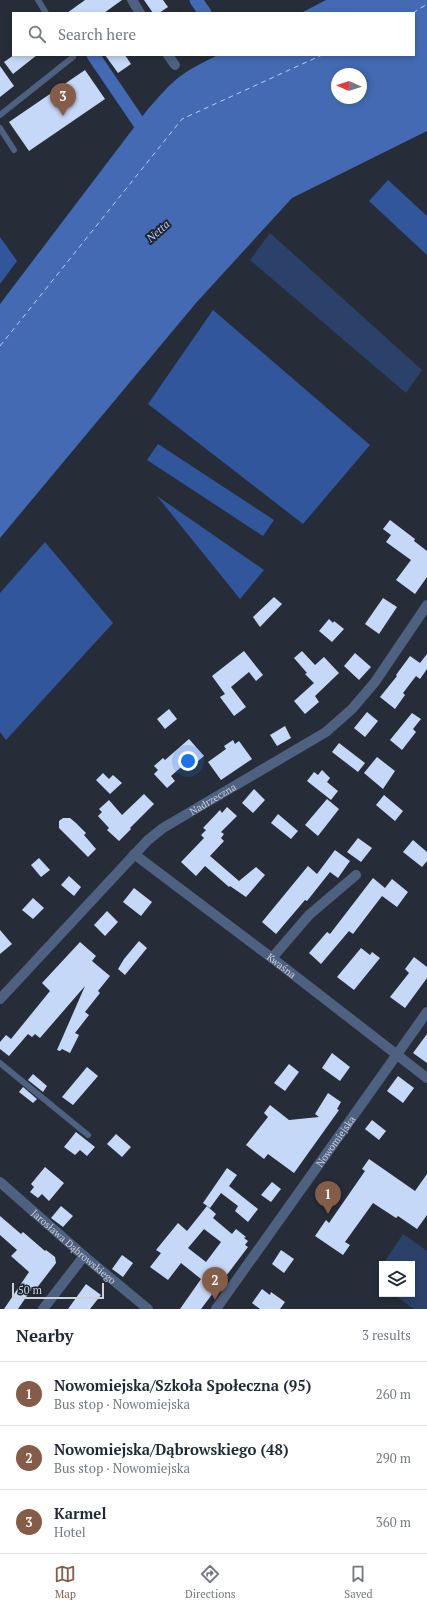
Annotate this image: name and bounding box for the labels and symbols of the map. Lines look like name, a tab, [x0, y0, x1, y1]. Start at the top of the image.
north arrow	[331, 68, 367, 104]
pin: 3	[50, 83, 76, 116]
water label: Netta	[143, 217, 173, 246]
your location	[178, 751, 198, 771]
street label: Nadrzeczna	[187, 780, 239, 818]
street label: Kwaśna	[264, 950, 299, 981]
street label: Nowomiejska	[313, 1113, 358, 1169]
pin: 1	[315, 1181, 341, 1214]
street label: Jarosława Dąbrowskiego	[28, 1207, 119, 1287]
pin: 2	[202, 1267, 228, 1300]
scale bar	[12, 1281, 104, 1300]

